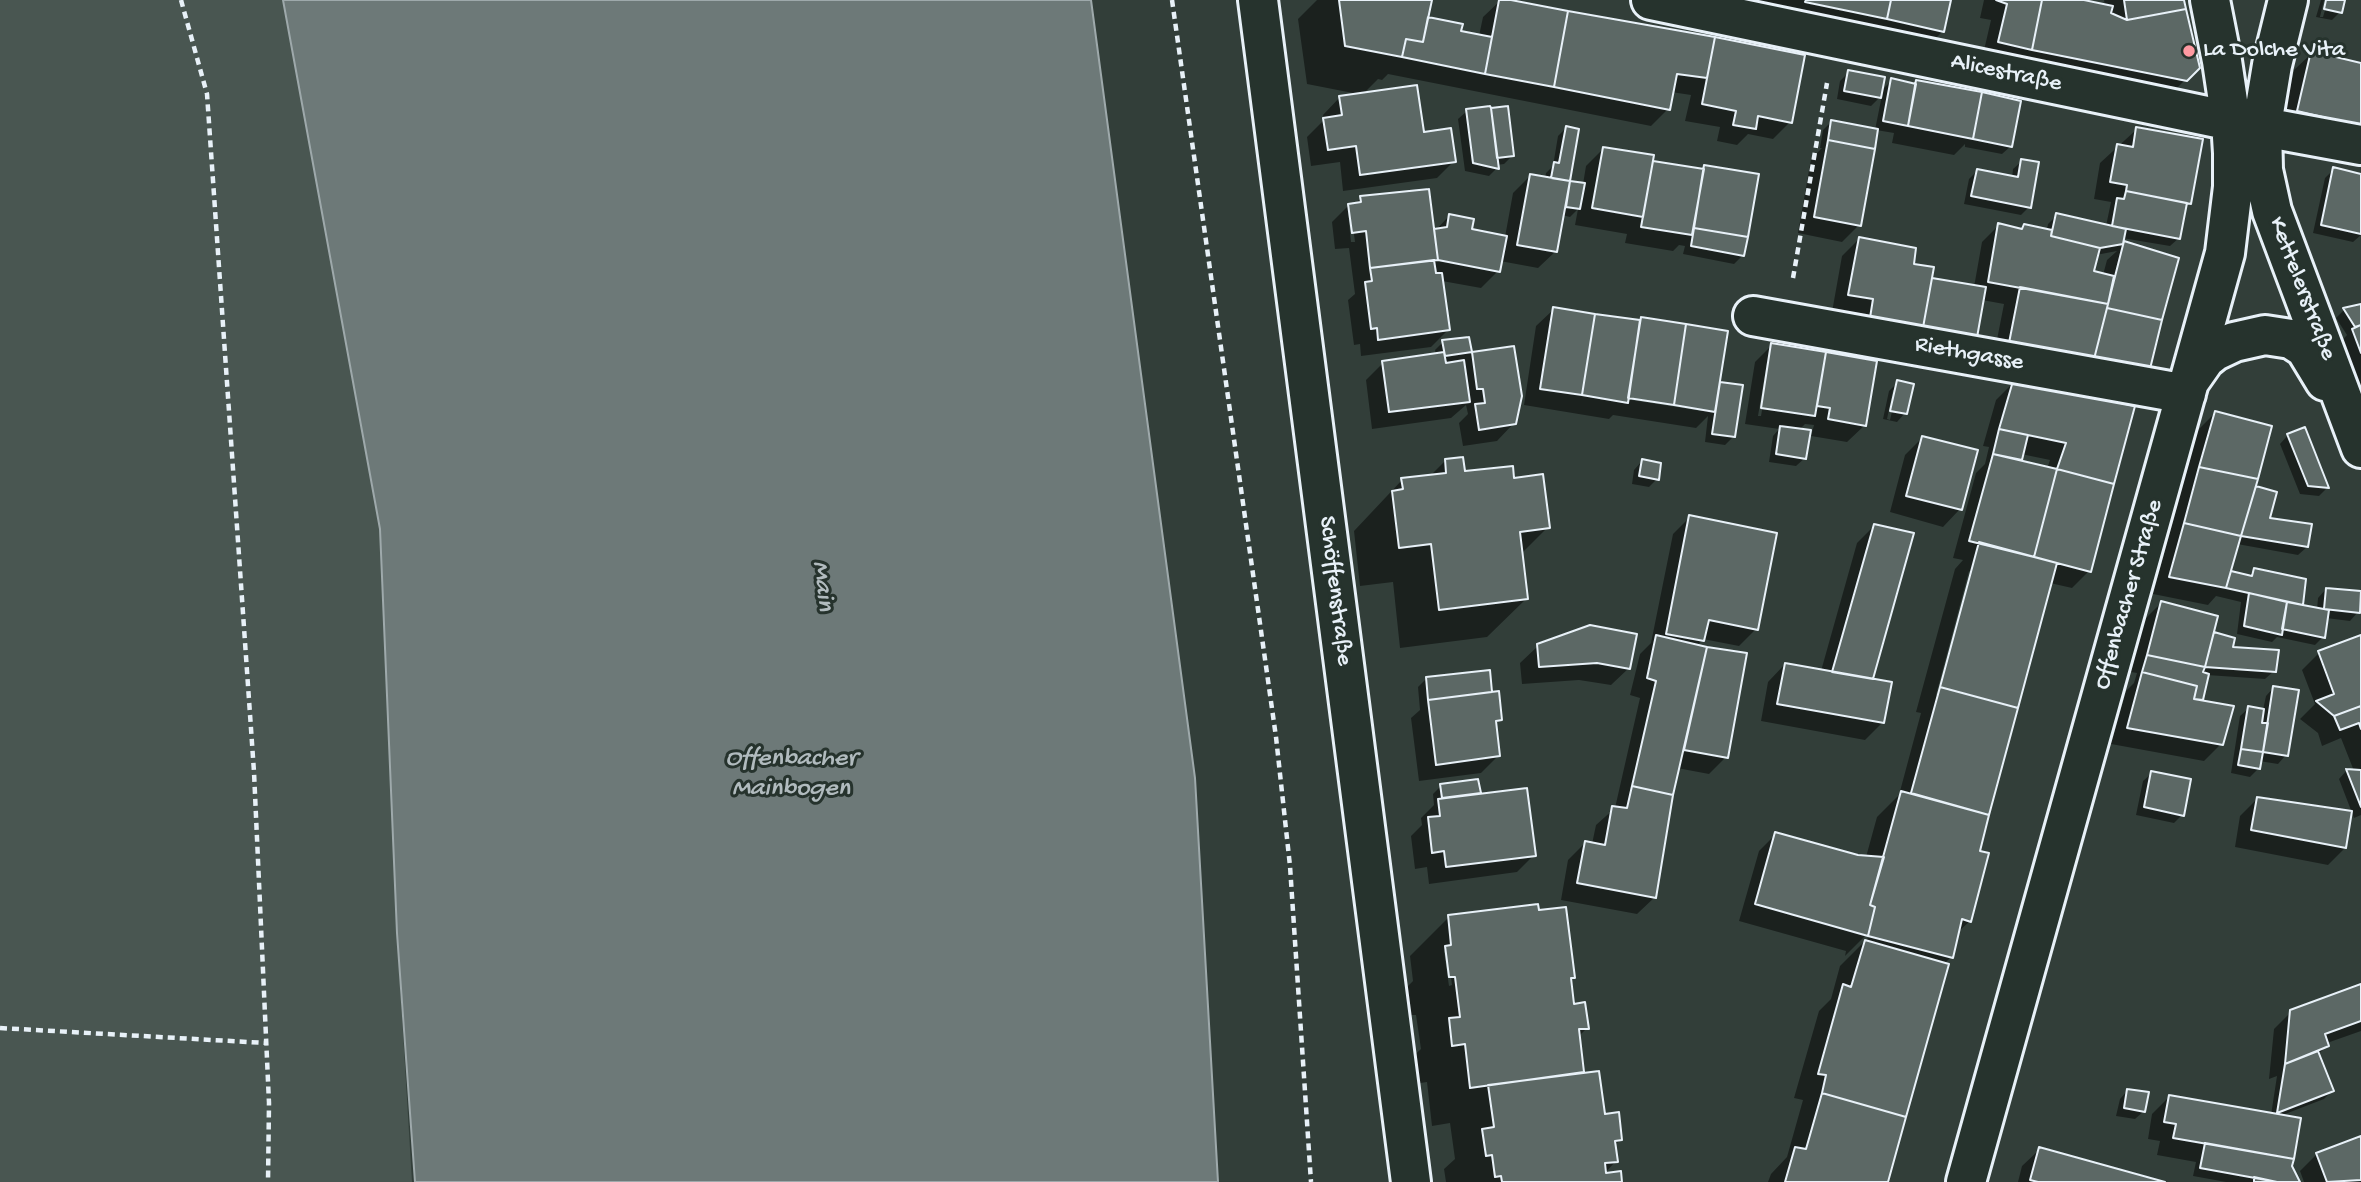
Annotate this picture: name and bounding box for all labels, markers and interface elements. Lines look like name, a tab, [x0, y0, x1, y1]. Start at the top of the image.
place label: La Dolche Vita	[2203, 37, 2345, 65]
marker: La Dolche Vita	[2181, 43, 2197, 59]
street label: Alicestraße	[1948, 48, 2064, 100]
street label: Kettelerstraße	[2260, 213, 2342, 365]
street label: Riethgasse	[1912, 331, 2026, 379]
street label: Offenbacher Straße	[2089, 497, 2171, 693]
street label: Schöffenstraße	[1311, 515, 1357, 667]
water label: Main	[802, 559, 840, 613]
water label: Offenbacher Mainbogen	[726, 744, 856, 806]

